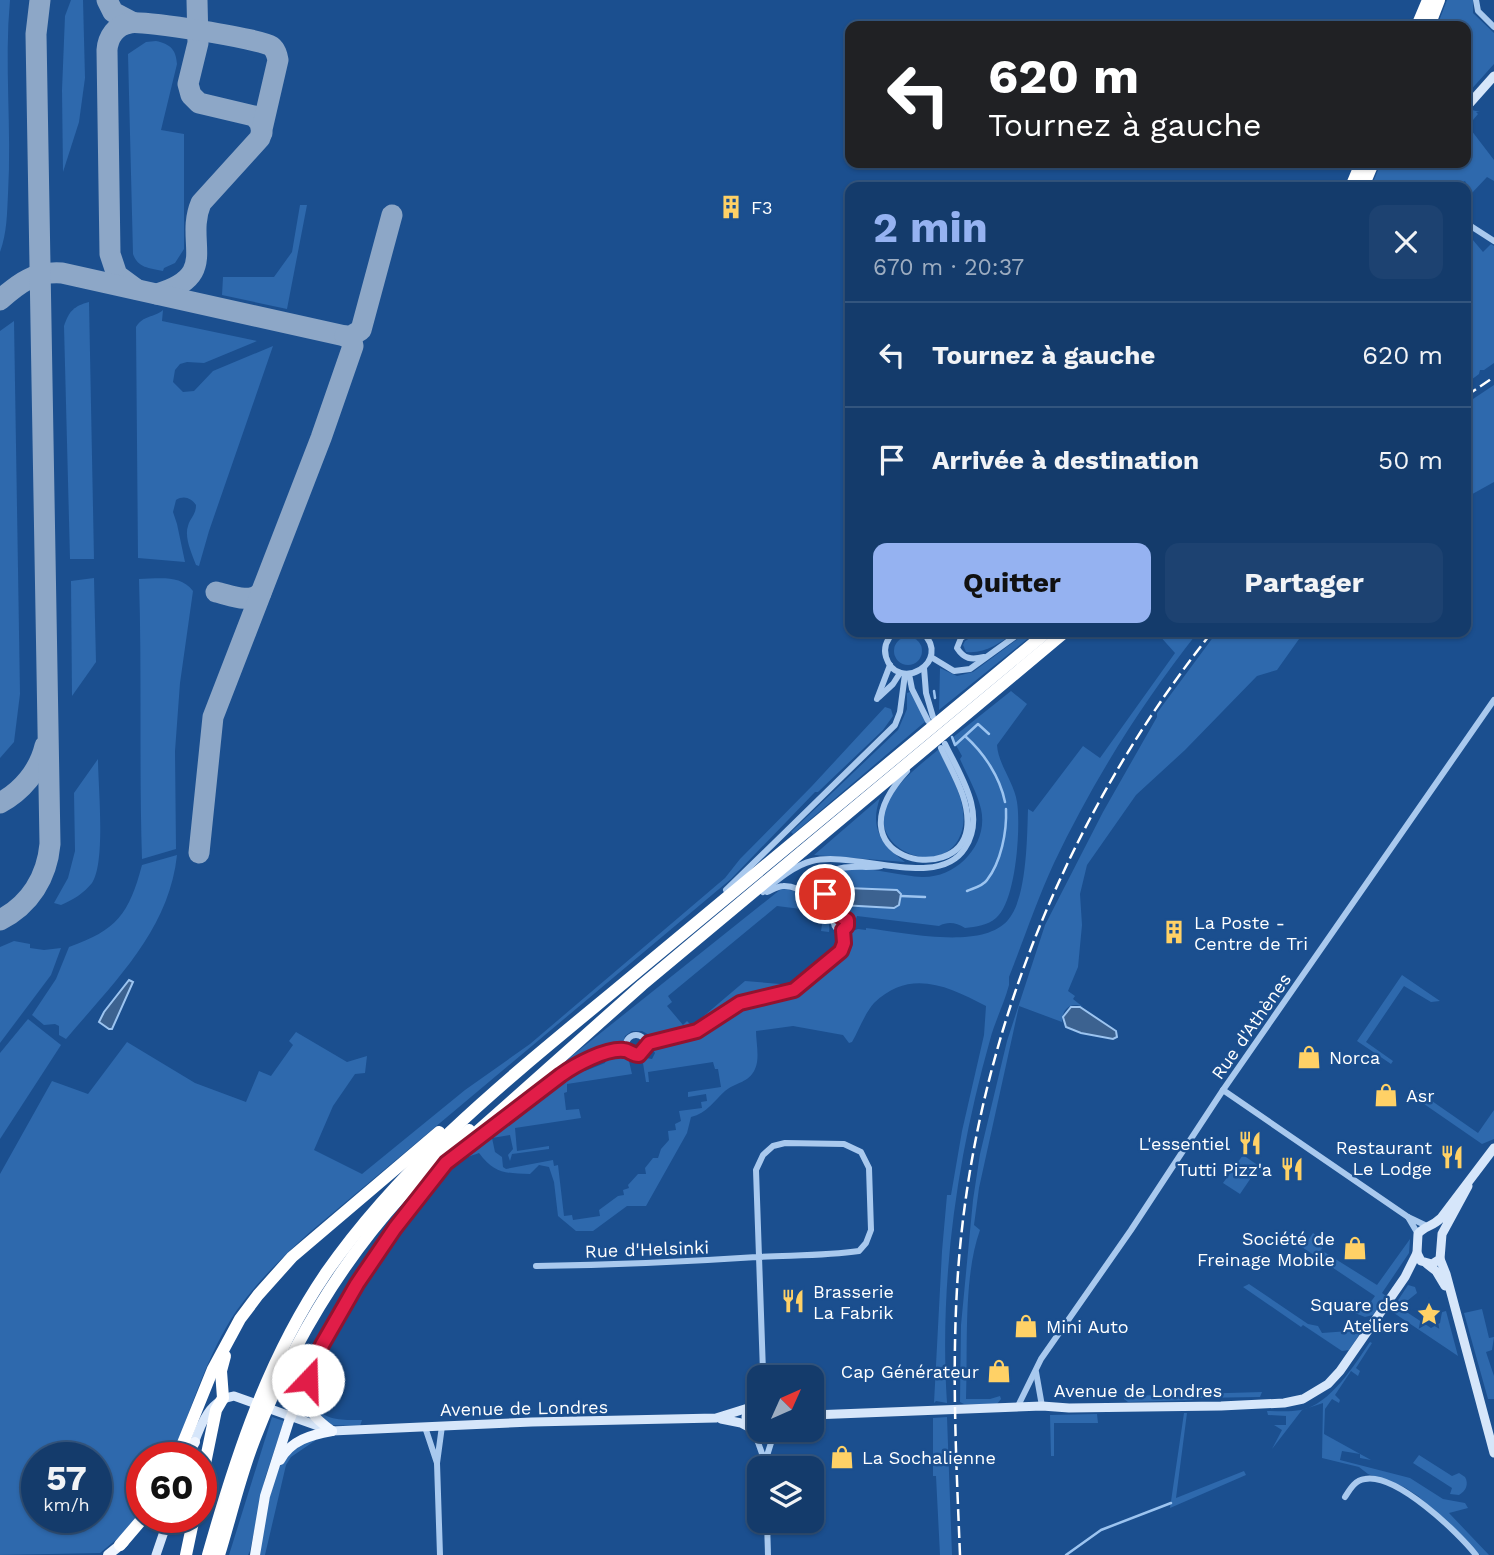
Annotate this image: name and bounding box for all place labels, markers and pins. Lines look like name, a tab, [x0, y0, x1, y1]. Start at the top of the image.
building icon: F3	[717, 193, 745, 221]
place label: F3	[751, 197, 772, 218]
pin	[795, 864, 855, 924]
place label: La Poste - Centre de Tri	[1194, 912, 1308, 954]
building icon: La Poste - Centre de Tri	[1160, 918, 1188, 946]
shop icon: Norca	[1295, 1043, 1323, 1071]
place label: Norca	[1329, 1047, 1380, 1068]
shop icon: Asr	[1372, 1081, 1400, 1109]
place label: Asr	[1406, 1085, 1435, 1106]
restaurant icon: L'essentiel	[1236, 1129, 1264, 1157]
place label: L'essentiel	[1139, 1133, 1230, 1154]
place label: Restaurant Le Lodge	[1336, 1137, 1432, 1179]
restaurant icon: Restaurant Le Lodge	[1438, 1143, 1466, 1171]
restaurant icon: Tutti Pizz'a	[1278, 1155, 1306, 1183]
place label: Tutti Pizz'a	[1177, 1159, 1272, 1180]
place label: Société de Freinage Mobile	[1197, 1228, 1335, 1270]
shop icon: Société de Freinage Mobile	[1341, 1234, 1369, 1262]
place label: Brasserie La Fabrik	[813, 1281, 894, 1323]
restaurant icon: Brasserie La Fabrik	[779, 1287, 807, 1315]
place label: Square des Ateliers	[1310, 1294, 1409, 1336]
place icon: Square des Ateliers	[1415, 1300, 1443, 1328]
shop icon: Mini Auto	[1012, 1312, 1040, 1340]
place label: Mini Auto	[1046, 1316, 1129, 1337]
shop icon: Cap Générateur	[985, 1357, 1013, 1385]
place label: Cap Générateur	[841, 1361, 979, 1382]
shop icon: La Sochalienne	[828, 1443, 856, 1471]
place label: La Sochalienne	[862, 1447, 996, 1468]

